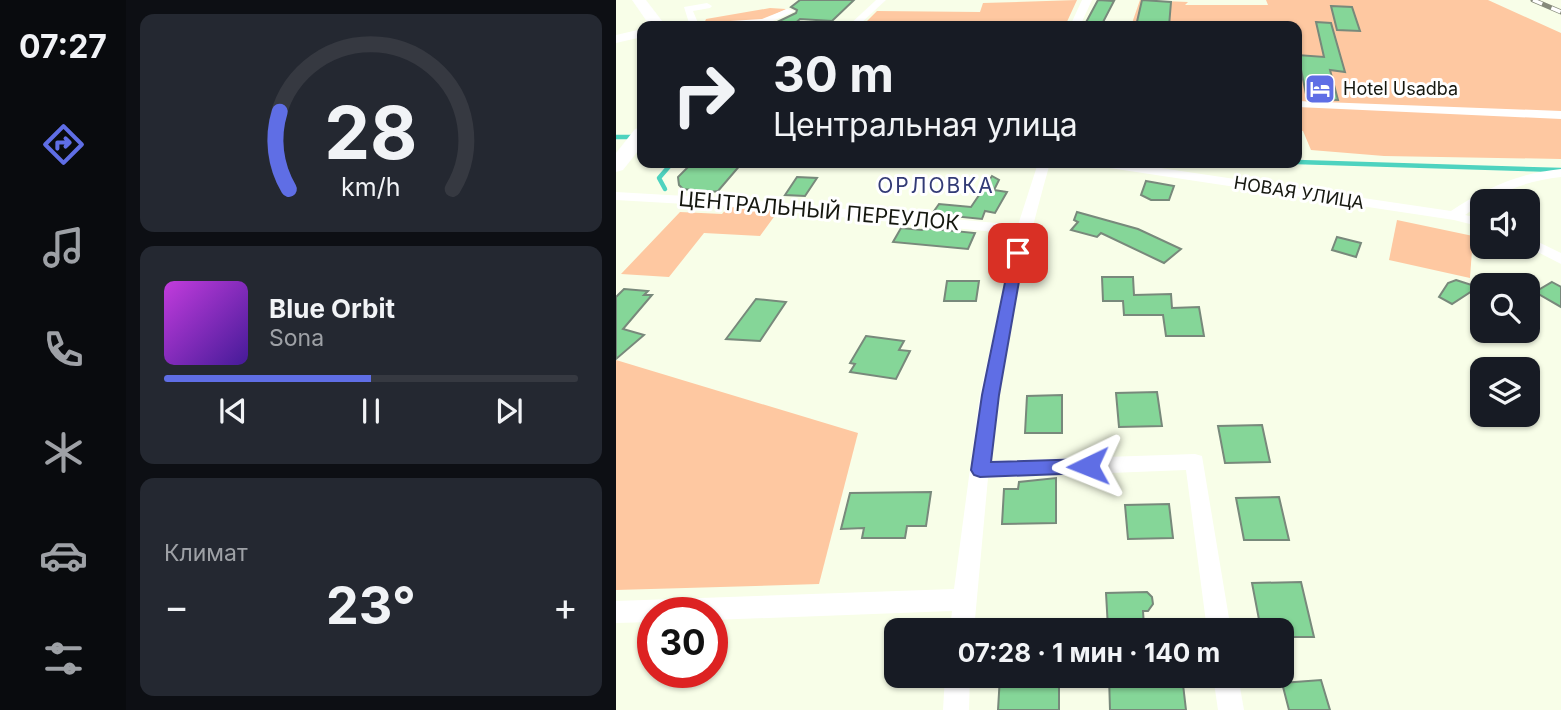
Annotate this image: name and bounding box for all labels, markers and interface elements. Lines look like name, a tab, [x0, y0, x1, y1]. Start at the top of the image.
text: 07:27	[19, 27, 107, 66]
text: 30 m	[773, 45, 894, 104]
icon: right	[658, 49, 749, 140]
hotel icon: Hotel Usadba	[1303, 72, 1337, 106]
place label: Hotel Usadba	[1343, 78, 1458, 99]
text: 28	[324, 88, 418, 177]
text: Центральная улица	[773, 105, 1078, 144]
icon: directions	[39, 120, 88, 169]
text: km/h	[341, 172, 401, 202]
street label: НОВАЯ УЛИЦА	[1232, 172, 1366, 213]
district label: ОРЛОВКА	[877, 173, 995, 198]
street label: ЦЕНТРАЛЬНЫЙ ПЕРЕУЛОК	[678, 185, 961, 235]
map controls	[1470, 189, 1540, 427]
button: sound	[1470, 189, 1540, 259]
icon: music	[39, 223, 88, 272]
pin	[988, 223, 1048, 283]
icon: arrive	[999, 234, 1037, 272]
button: search	[1470, 273, 1540, 343]
text: Blue Orbit	[269, 293, 395, 324]
text: Sona	[269, 324, 324, 352]
icon: phone	[39, 325, 88, 374]
button: layers	[1470, 357, 1540, 427]
icon: previous	[214, 392, 252, 430]
icon: pause	[352, 392, 390, 430]
icon: next	[490, 392, 528, 430]
icon: climate	[39, 428, 88, 477]
position arrow	[1051, 429, 1125, 503]
icon: car	[39, 531, 88, 580]
text: Климат	[164, 539, 248, 567]
text: 23°	[326, 574, 416, 637]
text: −	[164, 583, 189, 629]
text: +	[553, 583, 578, 629]
speed limit sign: 30	[637, 597, 728, 688]
icon: filters	[39, 634, 88, 683]
text: 07:28 · 1 мин · 140 m	[958, 637, 1220, 668]

